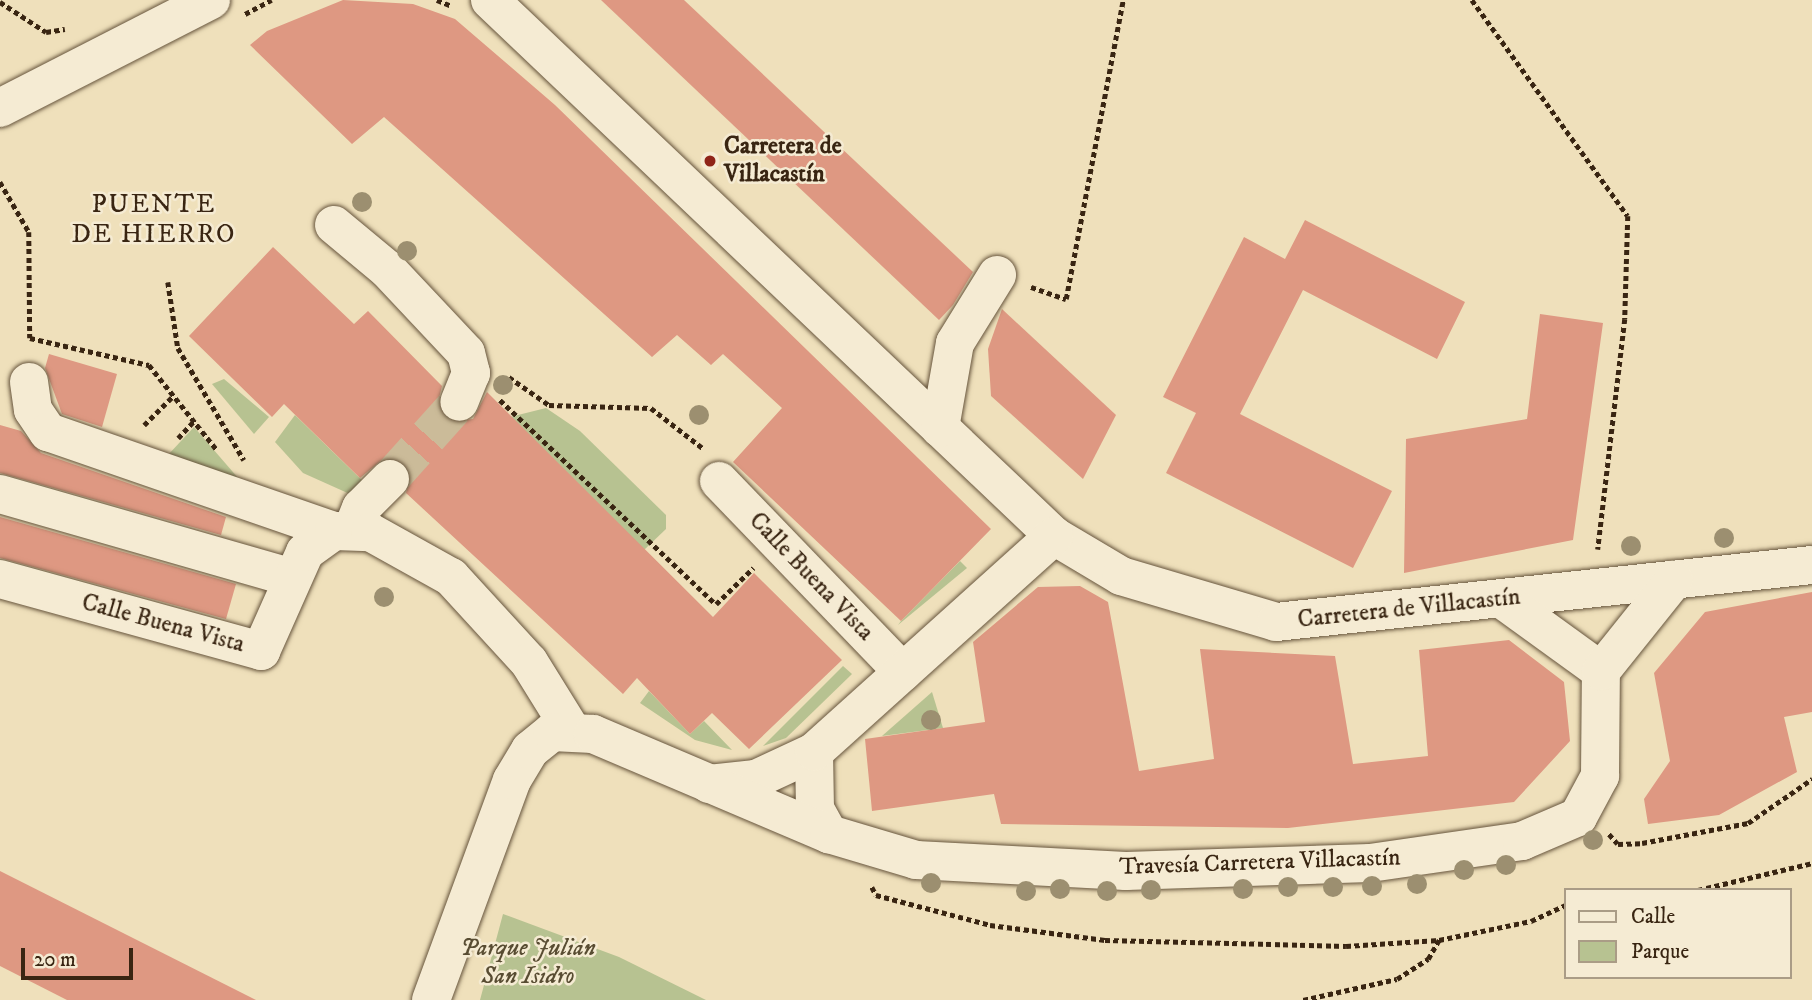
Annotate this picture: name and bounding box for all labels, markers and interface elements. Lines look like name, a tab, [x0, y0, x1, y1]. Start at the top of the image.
place label: Carretera de Villacastín	[724, 133, 842, 189]
marker: Carretera de Villacastín	[702, 153, 718, 169]
district label: PUENTE DE HIERRO	[73, 189, 235, 250]
street label: Calle Buena Vista	[743, 507, 879, 647]
street label: Carretera de Villacastín	[1296, 583, 1522, 635]
street label: Calle Buena Vista	[78, 588, 248, 660]
street label: Travesía Carretera Villacastín	[1119, 844, 1401, 882]
legend	[1563, 888, 1791, 979]
text: Calle	[1631, 904, 1675, 930]
scale bar	[24, 934, 136, 978]
park label: Parque Julián San Isidro	[460, 935, 596, 991]
text: Parque	[1631, 939, 1689, 965]
text: 20 m	[34, 947, 76, 973]

